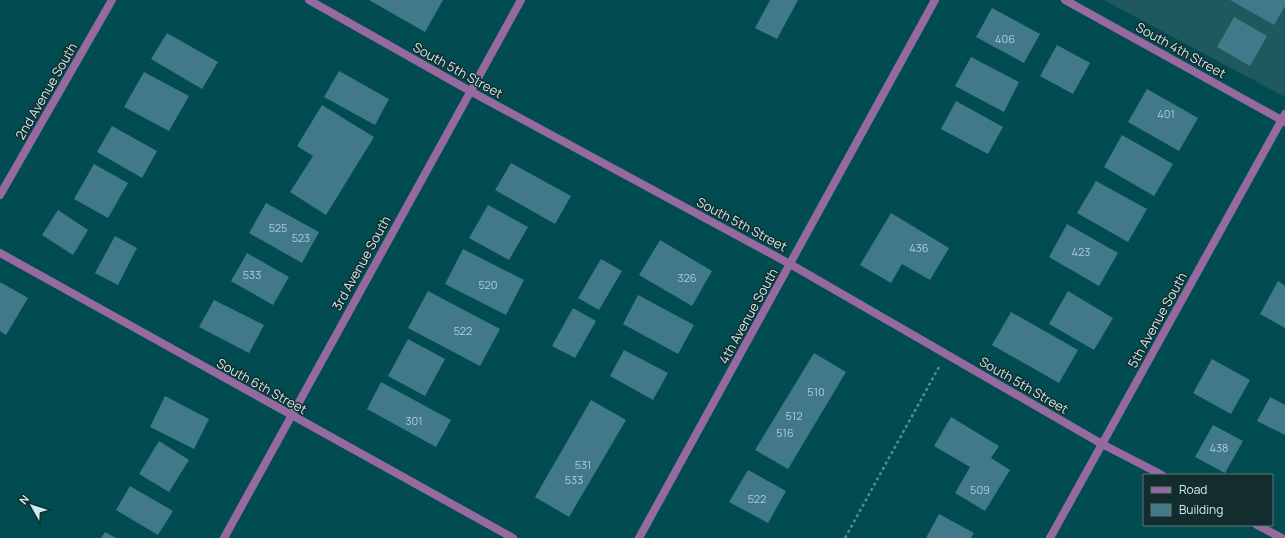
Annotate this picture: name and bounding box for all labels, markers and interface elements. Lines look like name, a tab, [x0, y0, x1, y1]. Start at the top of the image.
street label: South 4th Street	[1133, 18, 1229, 82]
house number: 406	[995, 31, 1015, 46]
street label: South 5th Street	[410, 38, 506, 102]
street label: 2nd Avenue South	[11, 39, 81, 143]
house number: 401	[1157, 106, 1175, 121]
street label: South 5th Street	[694, 193, 790, 255]
street label: 3rd Avenue South	[328, 212, 394, 314]
house number: 525	[269, 220, 287, 235]
house number: 523	[292, 230, 310, 245]
house number: 436	[909, 240, 929, 255]
house number: 423	[1072, 244, 1090, 259]
street label: 4th Avenue South	[714, 265, 782, 367]
house number: 533	[243, 267, 261, 282]
street label: 5th Avenue South	[1123, 269, 1191, 371]
house number: 326	[677, 270, 697, 285]
house number: 520	[478, 277, 498, 292]
house number: 522	[454, 323, 472, 338]
street label: South 5th Street	[976, 352, 1072, 418]
street label: South 6th Street	[214, 354, 310, 418]
house number: 510	[807, 384, 825, 399]
house number: 512	[786, 408, 802, 423]
house number: 301	[405, 413, 423, 428]
house number: 516	[776, 425, 794, 440]
house number: 438	[1210, 440, 1228, 455]
house number: 531	[575, 457, 591, 472]
house number: 533	[565, 472, 583, 487]
legend	[1143, 474, 1273, 526]
text: Road	[1179, 481, 1207, 498]
house number: 509	[970, 482, 990, 497]
north arrow	[12, 486, 52, 526]
house number: 522	[748, 491, 766, 506]
text: N	[16, 492, 32, 507]
text: Building	[1179, 501, 1223, 518]

